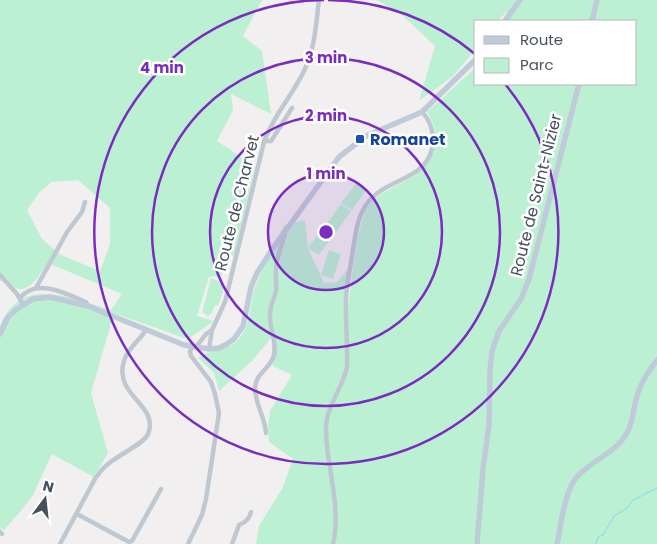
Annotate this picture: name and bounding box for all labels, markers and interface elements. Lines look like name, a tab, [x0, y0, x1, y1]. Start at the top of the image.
legend	[474, 20, 637, 85]
text: Route	[520, 29, 563, 50]
text: 3 min	[305, 47, 347, 68]
text: Parc	[520, 54, 554, 75]
text: 4 min	[140, 57, 184, 78]
text: 2 min	[305, 105, 347, 126]
street label: Route de Saint-Nizier	[505, 111, 567, 279]
place label: Romanet	[370, 128, 446, 151]
street label: Route de Charvet	[209, 132, 265, 273]
marker: Romanet	[354, 133, 366, 145]
text: 1 min	[306, 163, 346, 184]
centre of rings	[317, 223, 335, 241]
north arrow	[20, 474, 70, 524]
text: N	[41, 475, 56, 497]

